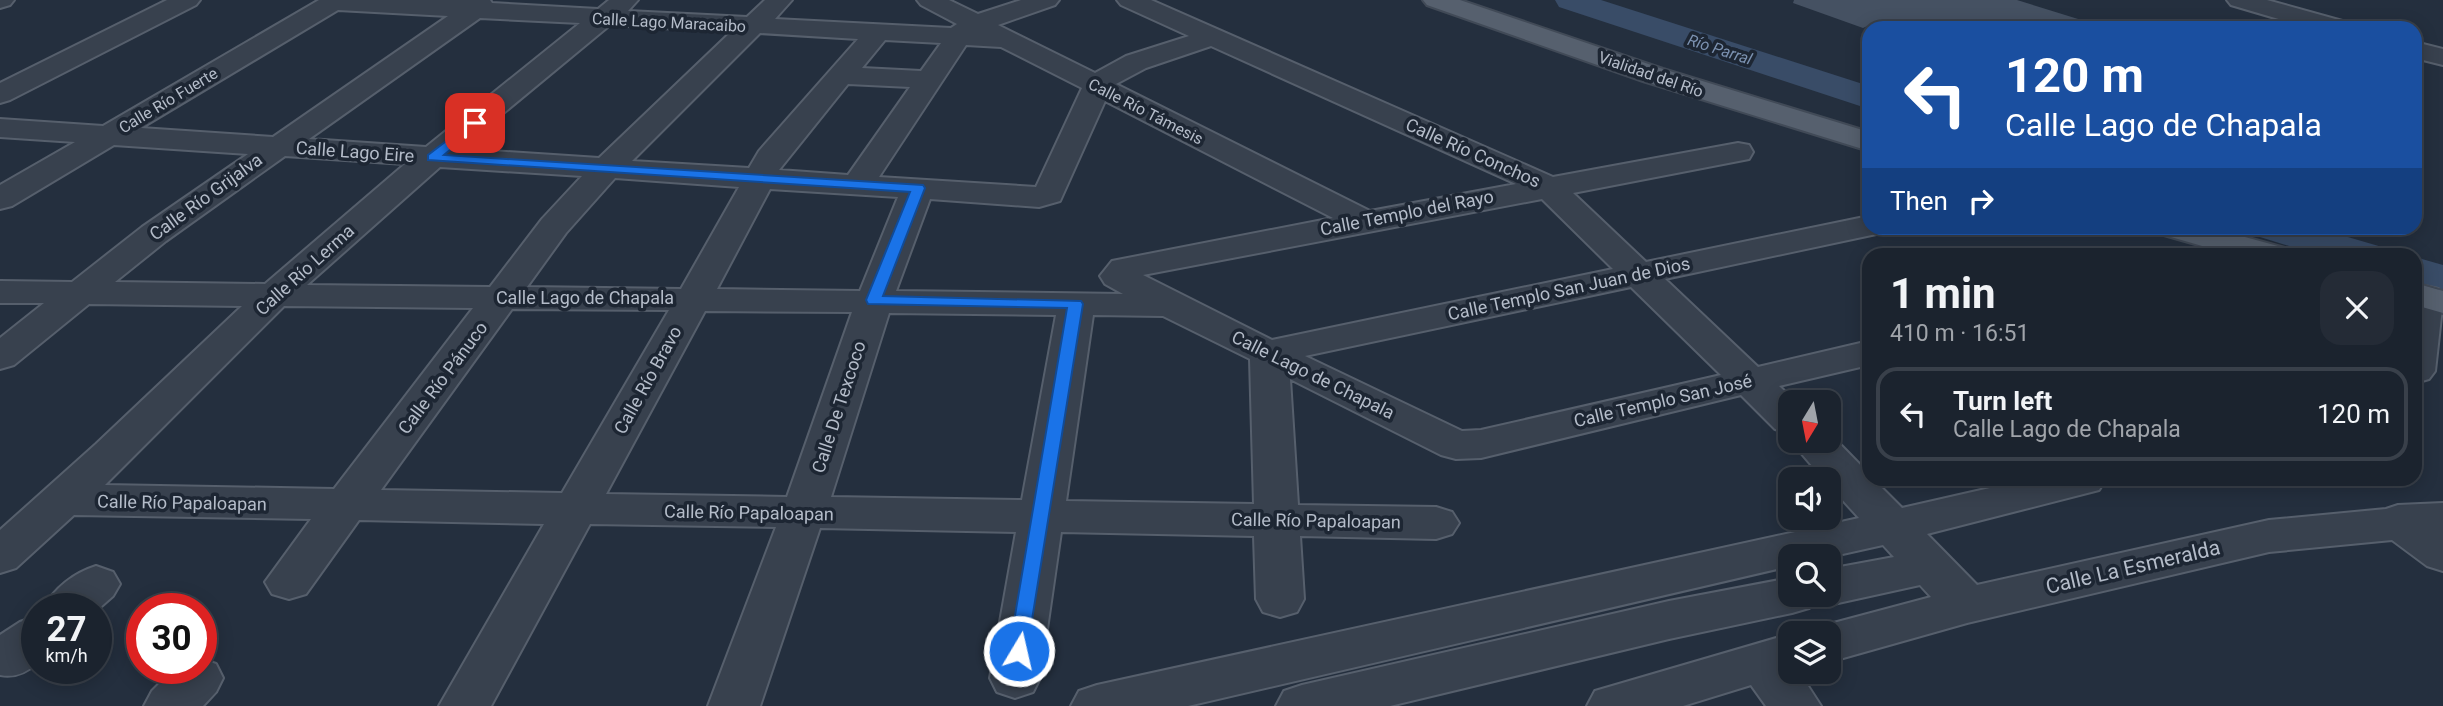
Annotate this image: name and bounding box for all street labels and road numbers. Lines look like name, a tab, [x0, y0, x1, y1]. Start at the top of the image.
street label: Calle Lago Maracaibo	[591, 9, 747, 36]
street label: Vialidad del Río	[1596, 48, 1706, 101]
street label: Calle Río Fuerte	[115, 63, 221, 137]
street label: Calle Río Támesis	[1085, 74, 1206, 149]
street label: Calle Río Conchos	[1403, 113, 1544, 192]
street label: Calle Lago Eire	[295, 137, 415, 166]
street label: Calle Río Grijalva	[145, 149, 266, 245]
street label: Calle Templo del Rayo	[1318, 185, 1495, 240]
street label: Calle Río Lerma	[251, 220, 358, 319]
street label: Calle Templo San Juan de Dios	[1446, 253, 1692, 324]
street label: Calle Lago de Chapala	[496, 287, 674, 308]
street label: Calle Río Pánuco	[394, 317, 492, 438]
street label: Calle Río Bravo	[609, 322, 686, 437]
street label: Calle Lago de Chapala	[1229, 326, 1398, 423]
street label: Calle De Texcoco	[807, 338, 870, 475]
street label: Calle Templo San José	[1572, 370, 1754, 431]
street label: Calle Río Papaloapan	[97, 491, 267, 514]
street label: Calle Río Papaloapan	[664, 501, 834, 524]
street label: Calle Río Papaloapan	[1231, 509, 1401, 532]
street label: Calle La Esmeralda	[2043, 535, 2223, 599]

